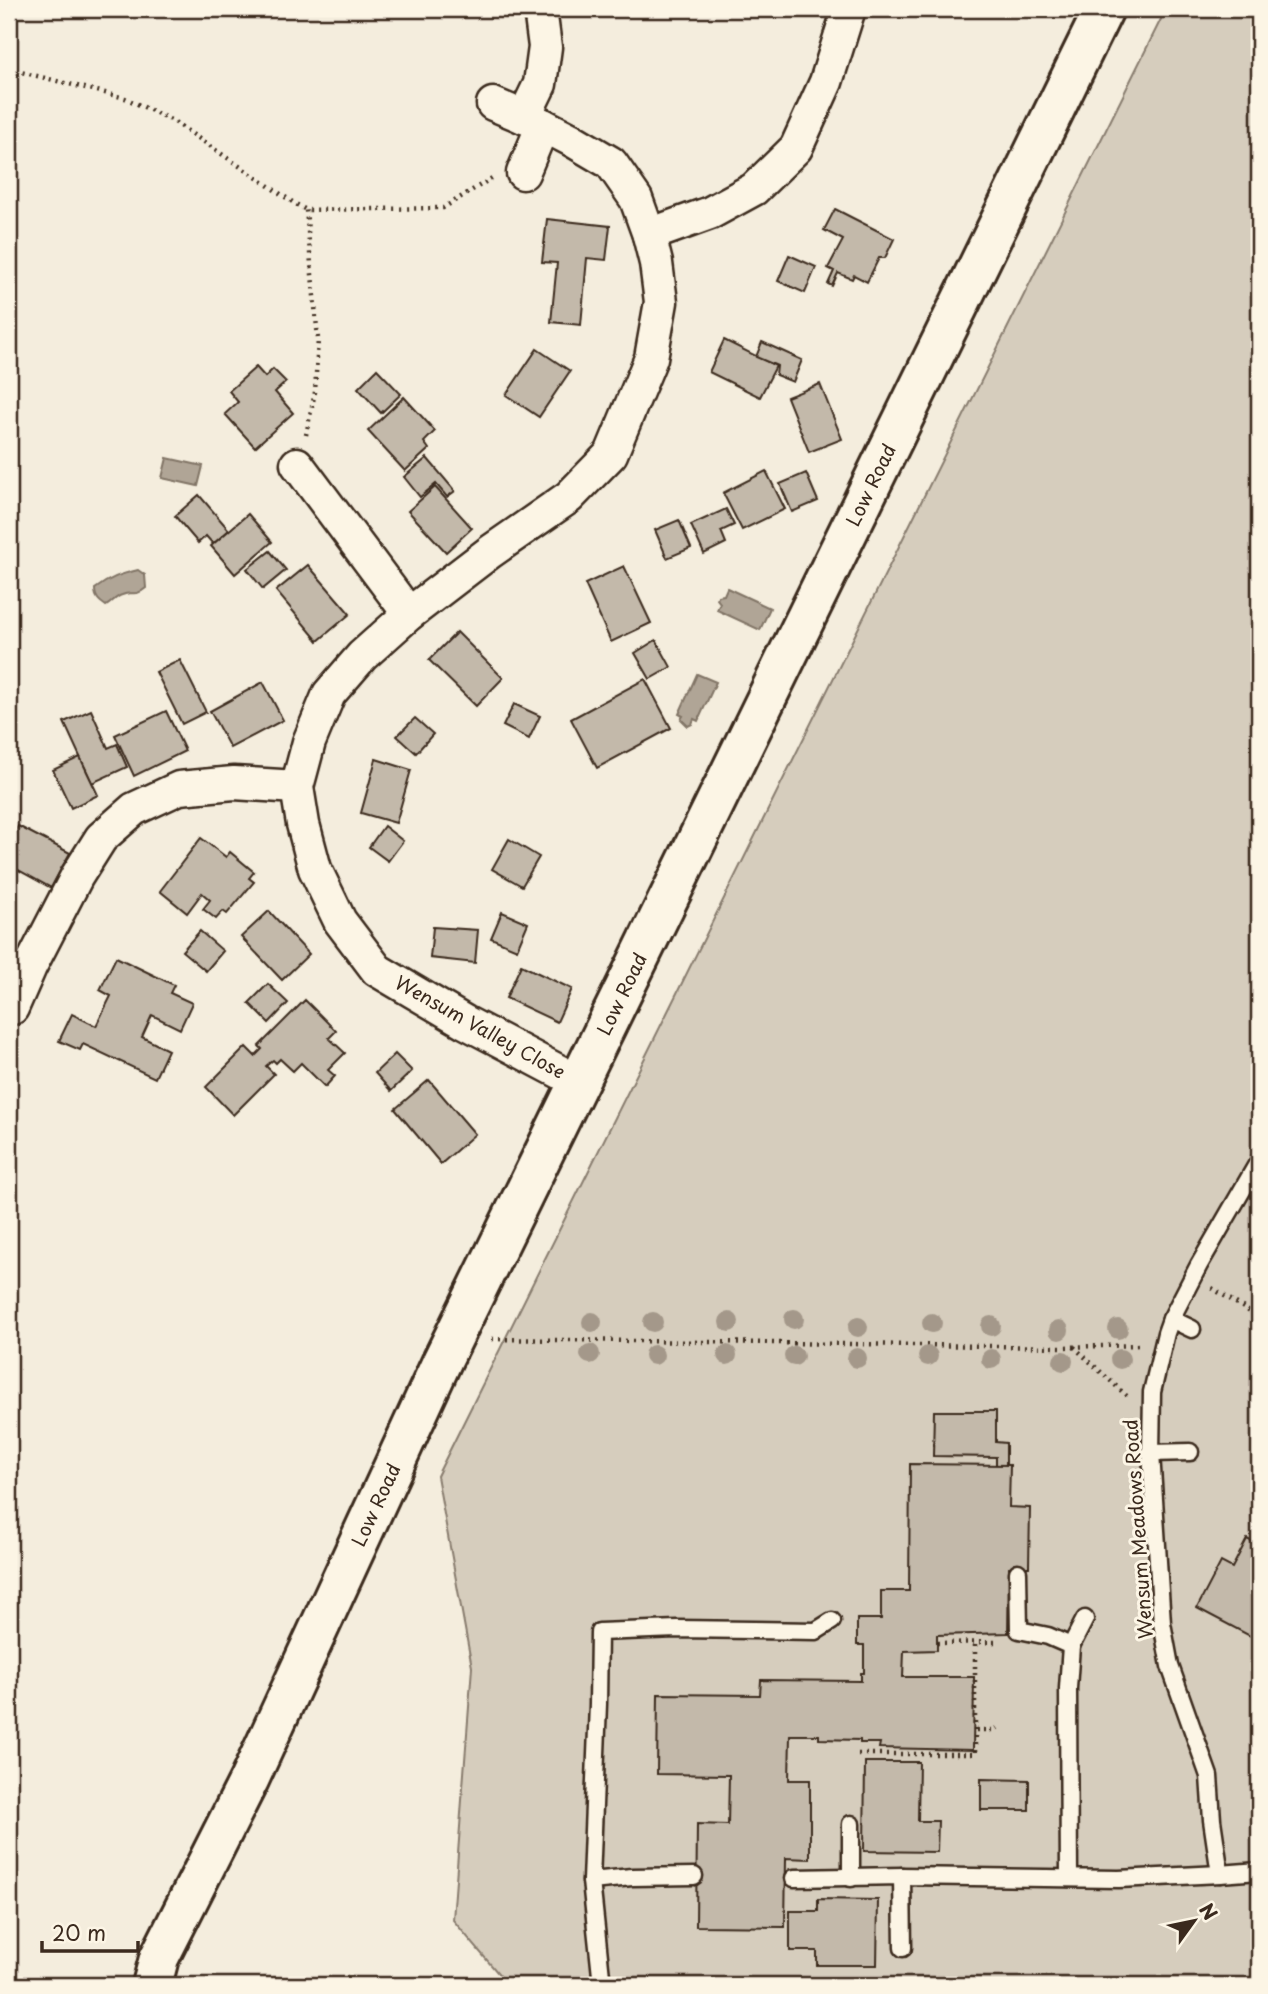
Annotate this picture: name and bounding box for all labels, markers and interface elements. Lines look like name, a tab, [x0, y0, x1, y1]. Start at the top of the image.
street label: Low Road	[838, 439, 902, 531]
street label: Low Road	[589, 948, 653, 1040]
street label: Wensum Valley Close	[390, 968, 571, 1085]
street label: Wensum Meadows Road	[1115, 1418, 1159, 1640]
street label: Low Road	[344, 1458, 407, 1551]
north arrow	[1160, 1885, 1230, 1955]
text: N	[1193, 1897, 1225, 1925]
scale bar	[42, 1910, 138, 1954]
text: 20 m	[52, 1916, 106, 1948]

